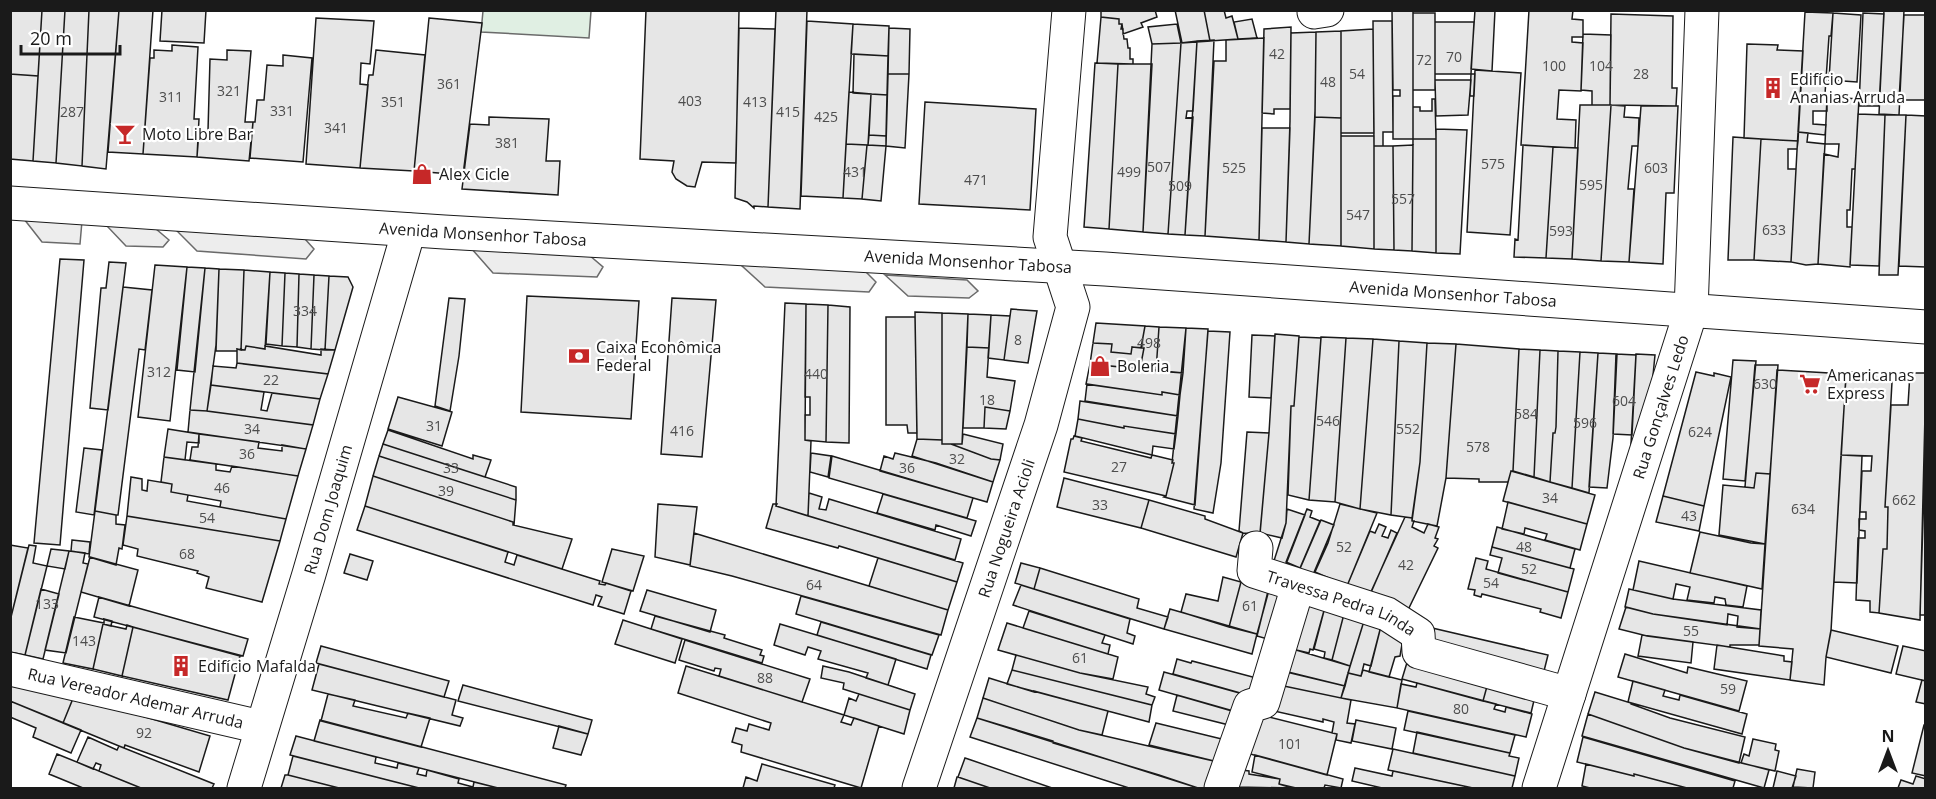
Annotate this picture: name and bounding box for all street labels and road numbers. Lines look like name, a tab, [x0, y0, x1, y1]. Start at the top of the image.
street label: Avenida Monsenhor Tabosa	[379, 217, 587, 251]
street label: Avenida Monsenhor Tabosa	[864, 245, 1073, 278]
street label: Avenida Monsenhor Tabosa	[1349, 275, 1558, 312]
street label: Rua Gonçalves Ledo	[1627, 332, 1694, 482]
street label: Rua Dom Joaquim	[299, 442, 357, 577]
street label: Rua Nogueira Acioli	[973, 456, 1040, 601]
street label: Travessa Pedra Linda	[1264, 565, 1420, 641]
street label: Rua Vereador Ademar Arruda	[26, 662, 246, 734]

